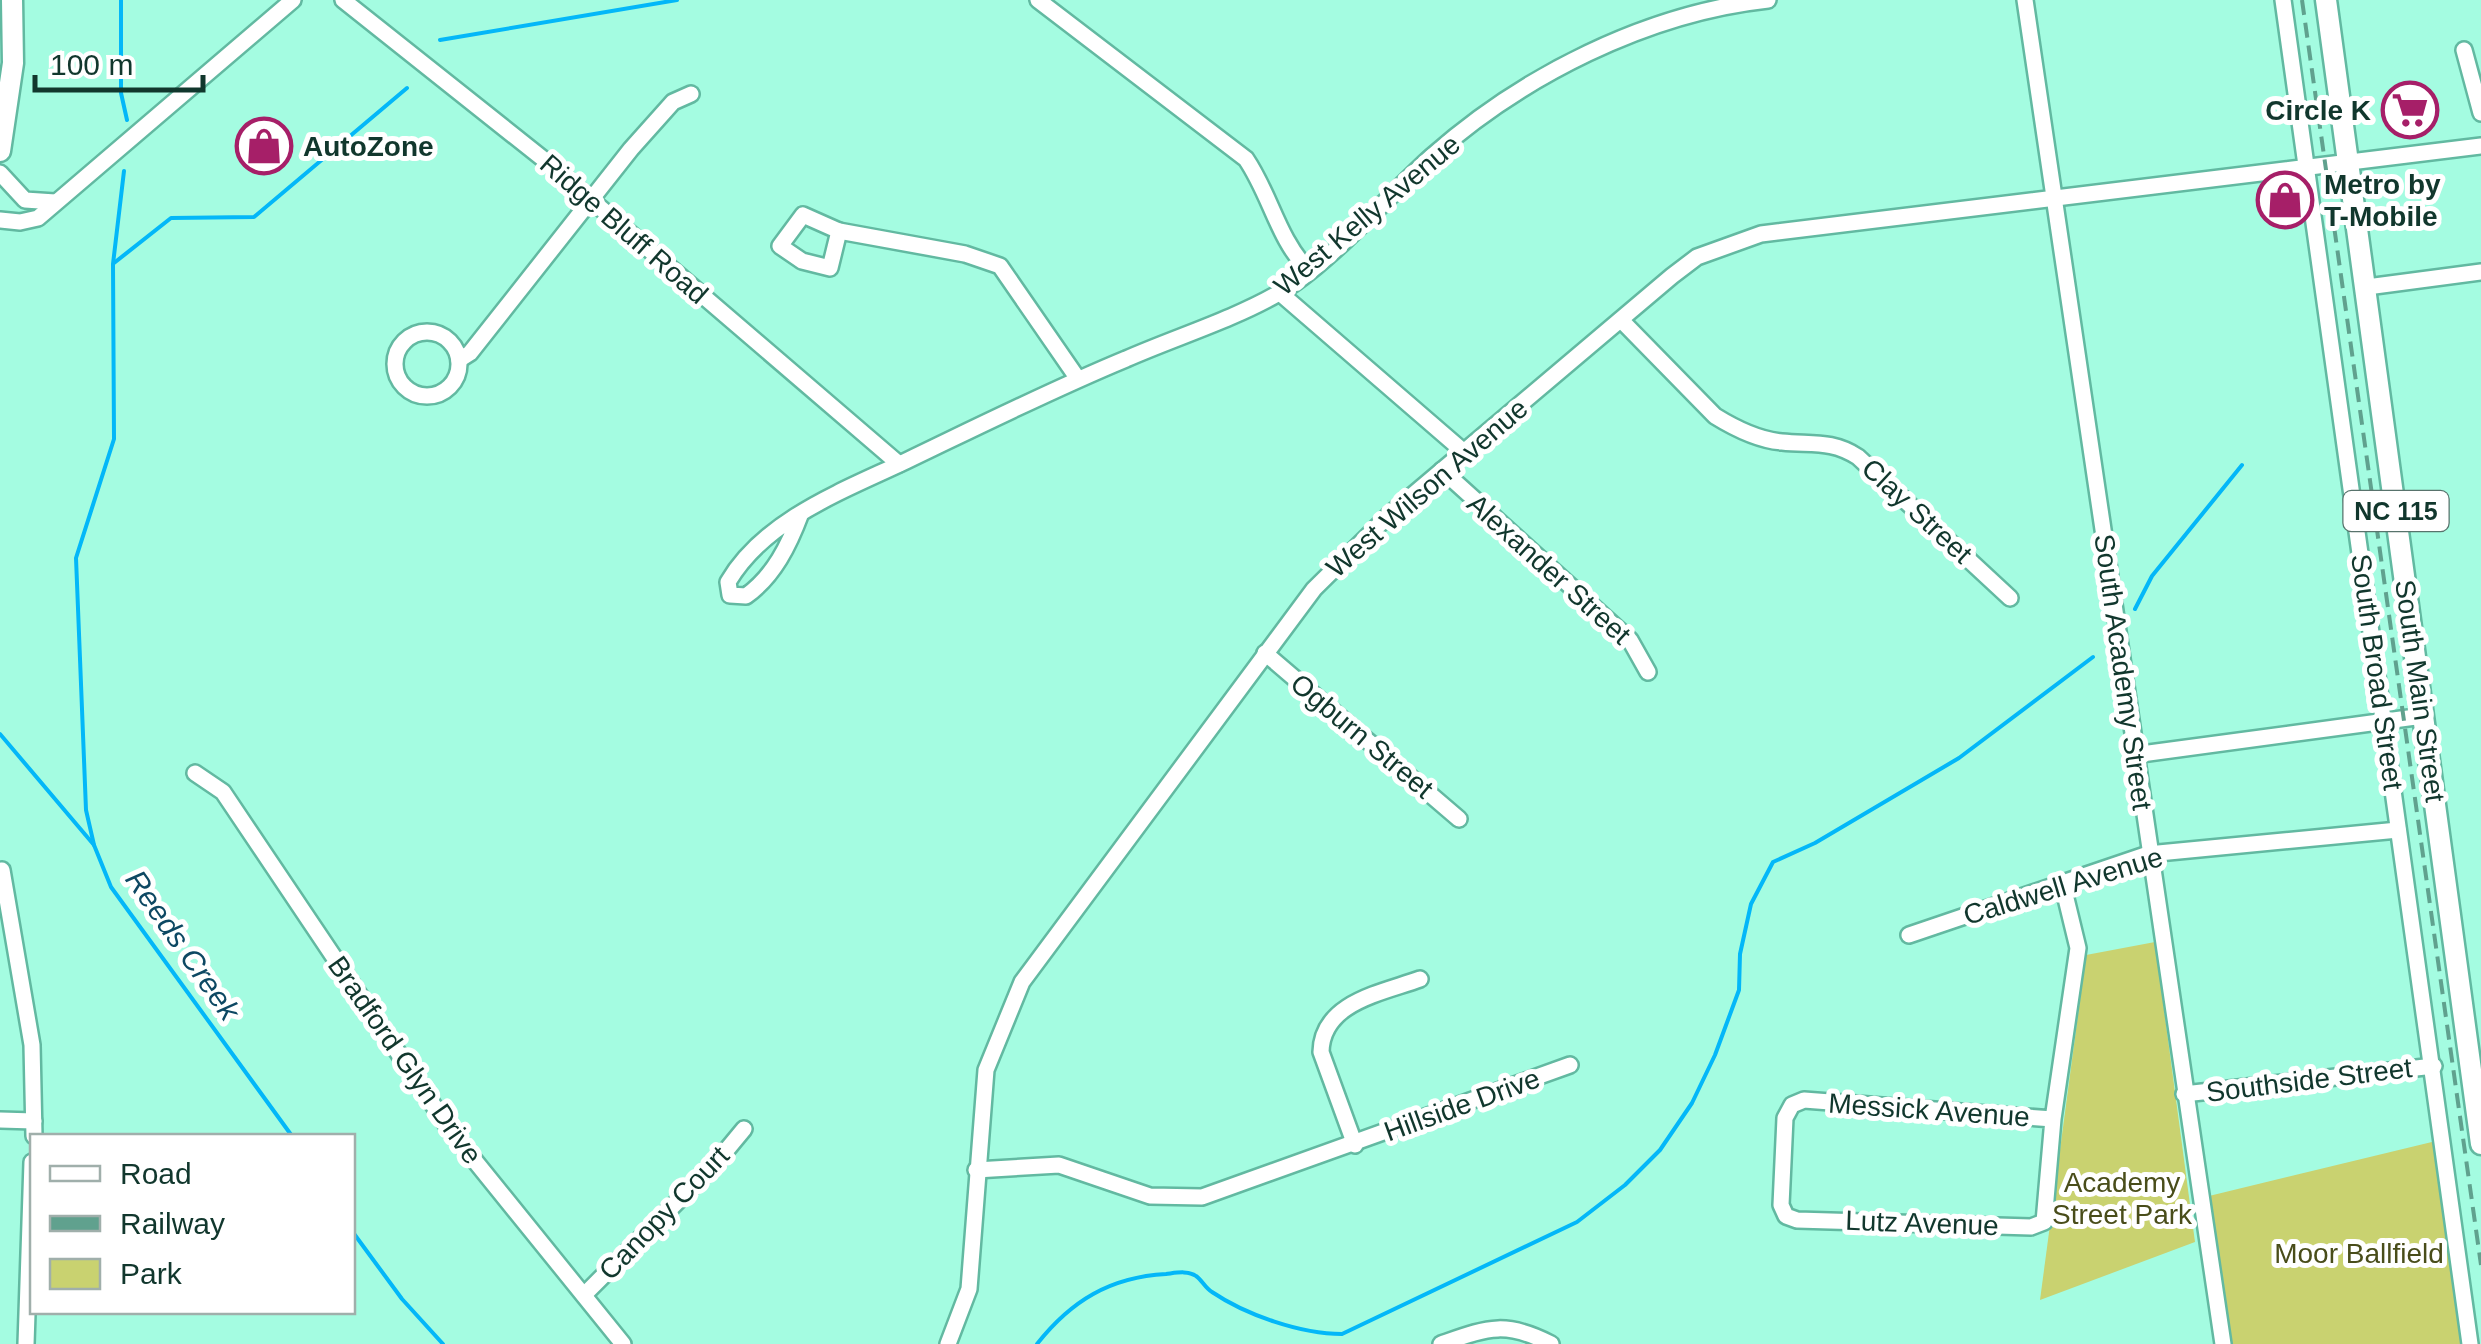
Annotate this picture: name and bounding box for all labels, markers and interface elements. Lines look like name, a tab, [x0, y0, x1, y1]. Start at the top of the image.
scale bar	[35, 30, 202, 92]
text: 100 m	[50, 48, 133, 81]
supermarket icon: Circle K	[2380, 80, 2440, 140]
place label: Circle K	[2265, 95, 2371, 126]
shop icon: AutoZone	[234, 116, 294, 176]
street label: West Kelly Avenue	[1268, 128, 1466, 302]
place label: AutoZone	[303, 131, 434, 162]
street label: Ridge Bluff Road	[534, 148, 714, 310]
place label: Metro by T-Mobile	[2324, 169, 2441, 232]
shop icon: Metro by T-Mobile	[2255, 170, 2315, 230]
street label: West Wilson Avenue	[1320, 392, 1534, 584]
street label: Clay Street	[1856, 452, 1978, 570]
street label: Alexander Street	[1461, 488, 1637, 650]
road number: NC 115	[2344, 491, 2448, 531]
street label: South Academy Street	[2088, 532, 2158, 812]
street label: South Broad Street	[2345, 552, 2409, 792]
street label: South Main Street	[2389, 578, 2451, 804]
street label: Ogburn Street	[1285, 668, 1439, 805]
street label: Caldwell Avenue	[1960, 841, 2166, 931]
water label: Reeds Creek	[119, 864, 248, 1028]
street label: Bradford Glyn Drive	[322, 950, 488, 1170]
street label: Southside Street	[2204, 1052, 2414, 1108]
street label: Hillside Drive	[1380, 1062, 1544, 1148]
street label: Messick Avenue	[1827, 1087, 2031, 1133]
legend	[30, 1134, 355, 1314]
street label: Canopy Court	[593, 1140, 735, 1286]
text: Road	[120, 1157, 192, 1190]
park label: Academy Street Park	[2052, 1167, 2193, 1230]
street label: Lutz Avenue	[1845, 1205, 1999, 1241]
text: Railway	[120, 1207, 225, 1240]
park label: Moor Ballfield	[2274, 1238, 2444, 1269]
text: Park	[120, 1257, 183, 1290]

